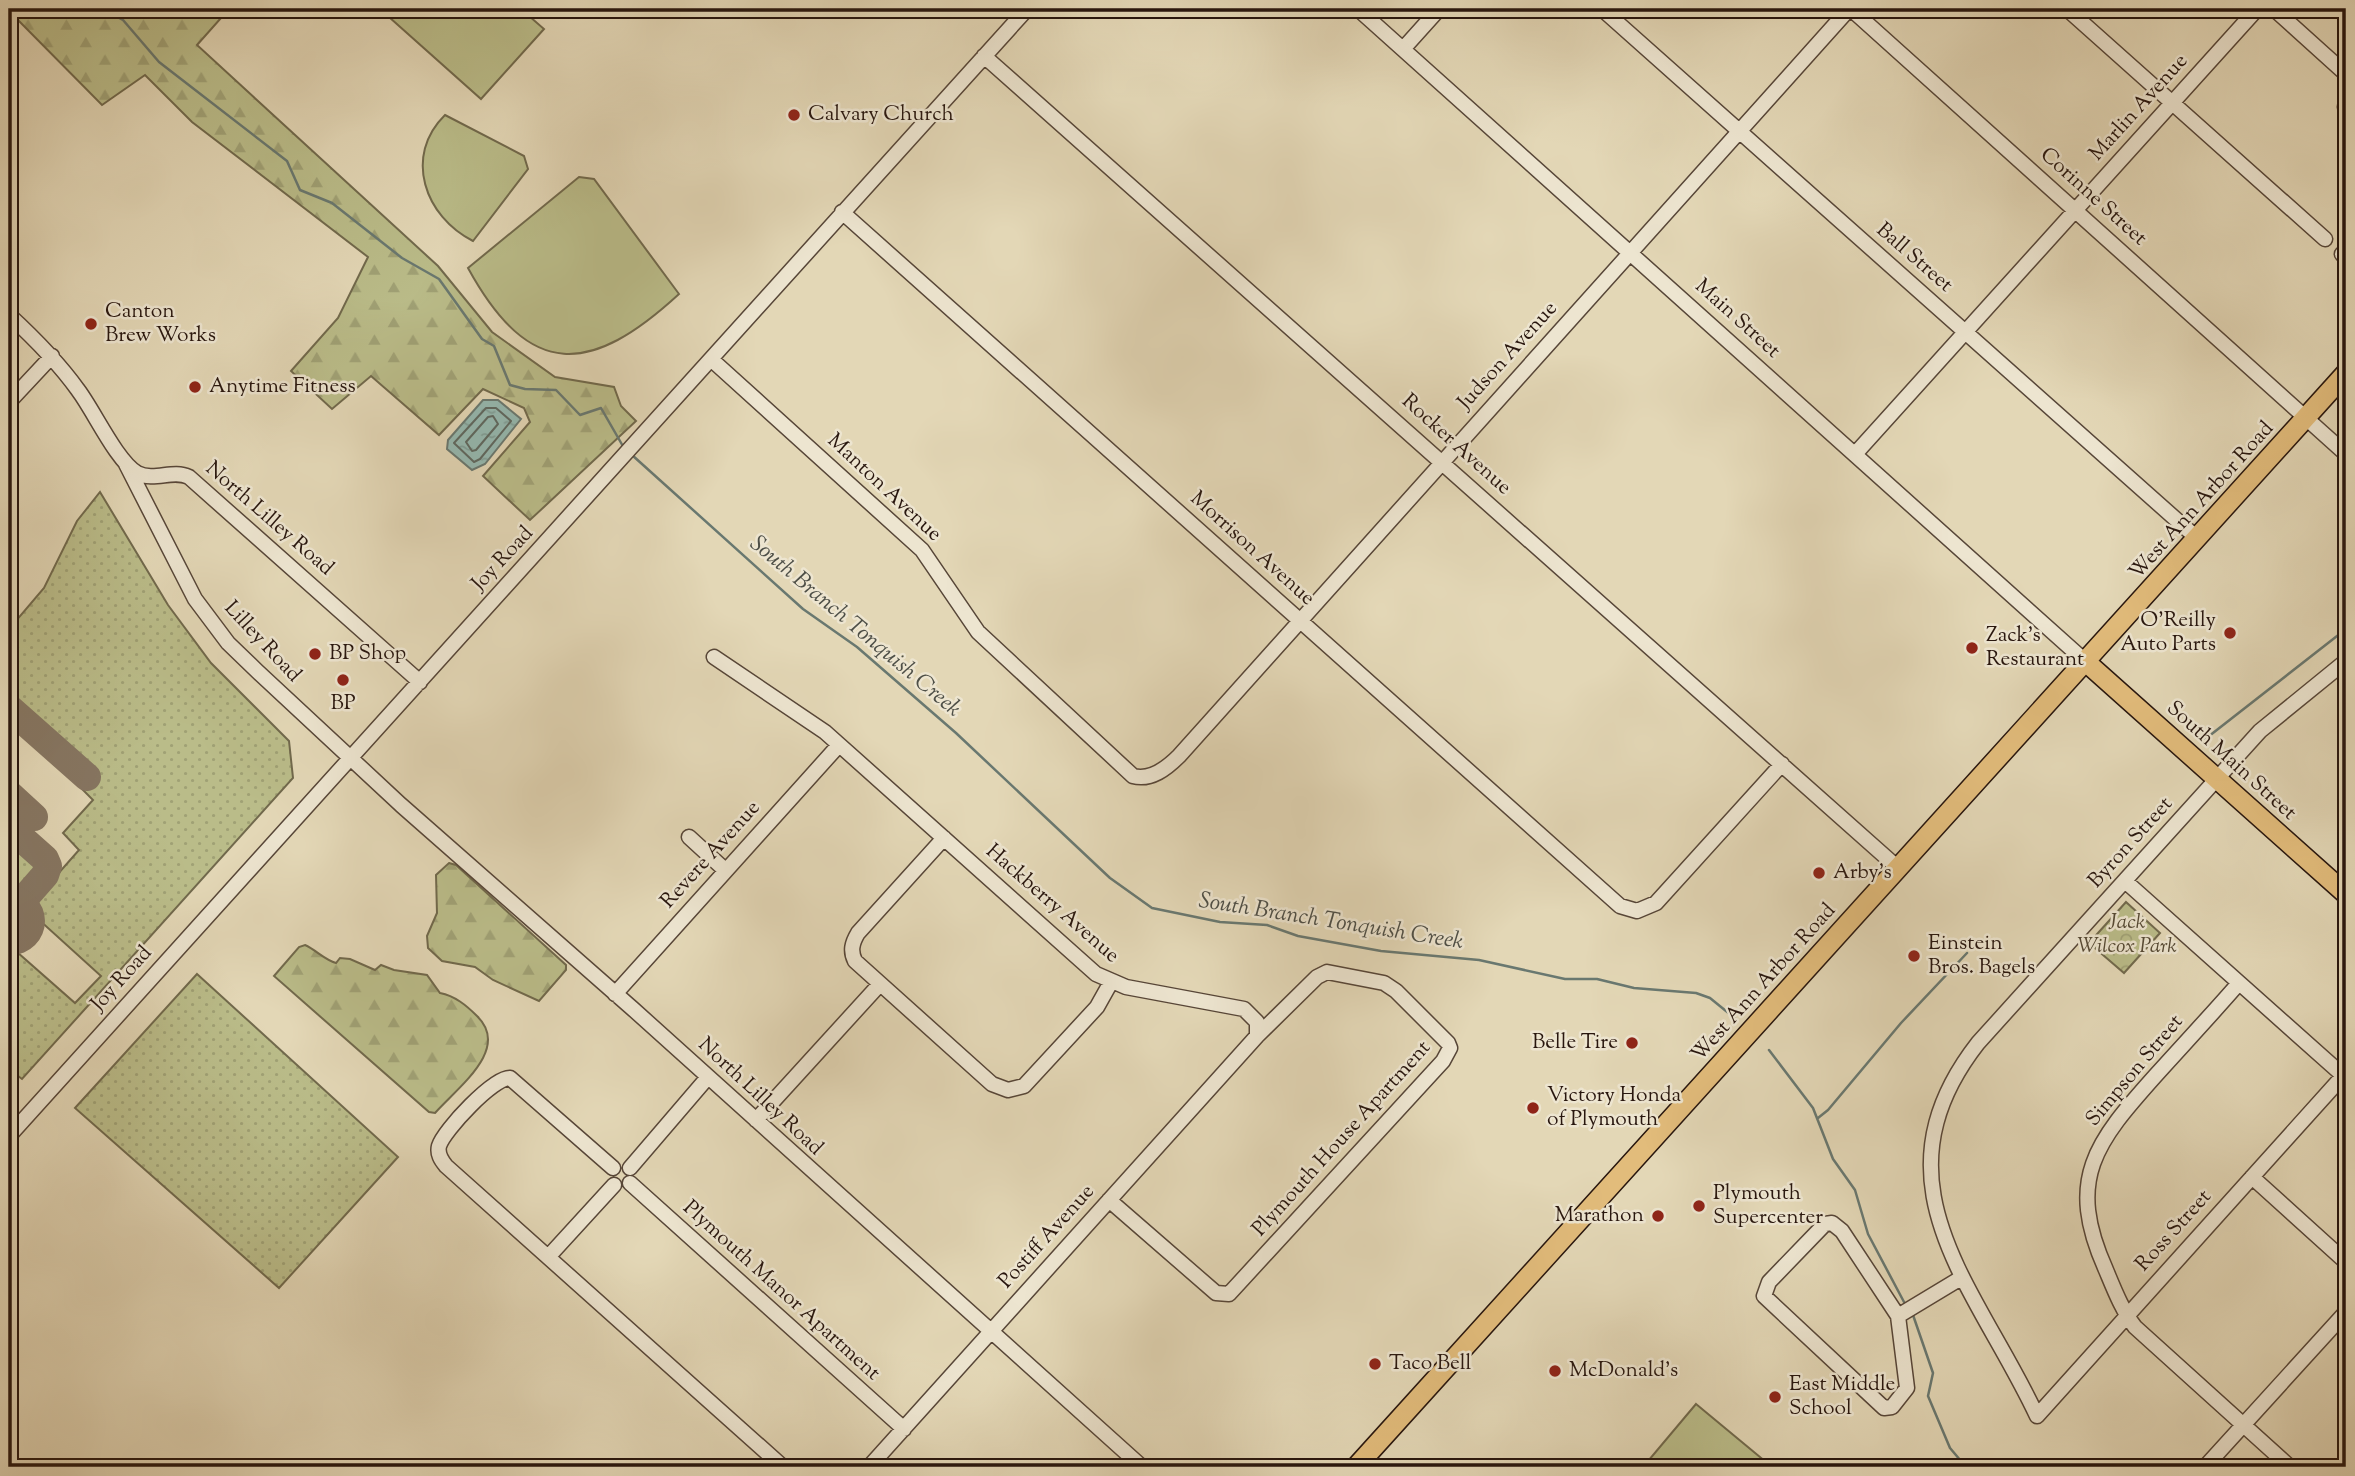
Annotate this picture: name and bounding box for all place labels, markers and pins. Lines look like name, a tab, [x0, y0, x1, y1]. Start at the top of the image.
place label: Calvary Church	[808, 100, 954, 130]
marker: Calvary Church	[786, 107, 802, 123]
place label: Canton Brew Works	[105, 297, 216, 351]
marker: Canton Brew Works	[83, 316, 99, 332]
place label: Anytime Fitness	[209, 372, 356, 402]
marker: Anytime Fitness	[187, 379, 203, 395]
place label: O'Reilly Auto Parts	[2120, 606, 2217, 660]
place label: Zack's Restaurant	[1986, 621, 2084, 675]
marker: O'Reilly Auto Parts	[2222, 625, 2238, 641]
place label: BP Shop	[329, 639, 406, 669]
marker: Zack's Restaurant	[1964, 640, 1980, 656]
marker: BP Shop	[307, 646, 323, 662]
marker: BP	[335, 672, 351, 688]
place label: BP	[330, 689, 356, 719]
place label: Arby's	[1833, 858, 1892, 888]
marker: Arby's	[1811, 865, 1827, 881]
place label: Einstein Bros. Bagels	[1928, 929, 2035, 983]
marker: Einstein Bros. Bagels	[1906, 948, 1922, 964]
place label: Belle Tire	[1532, 1028, 1618, 1058]
marker: Belle Tire	[1624, 1035, 1640, 1051]
place label: Victory Honda of Plymouth	[1547, 1081, 1682, 1135]
marker: Victory Honda of Plymouth	[1525, 1100, 1541, 1116]
place label: Plymouth Supercenter	[1713, 1179, 1823, 1233]
marker: Plymouth Supercenter	[1691, 1198, 1707, 1214]
place label: Marathon	[1555, 1201, 1644, 1231]
marker: Marathon	[1650, 1208, 1666, 1224]
place label: Taco Bell	[1389, 1349, 1472, 1379]
marker: Taco Bell	[1367, 1356, 1383, 1372]
place label: McDonald's	[1569, 1356, 1678, 1386]
marker: McDonald's	[1547, 1363, 1563, 1379]
place label: East Middle School	[1789, 1370, 1895, 1424]
marker: East Middle School	[1767, 1389, 1783, 1405]

